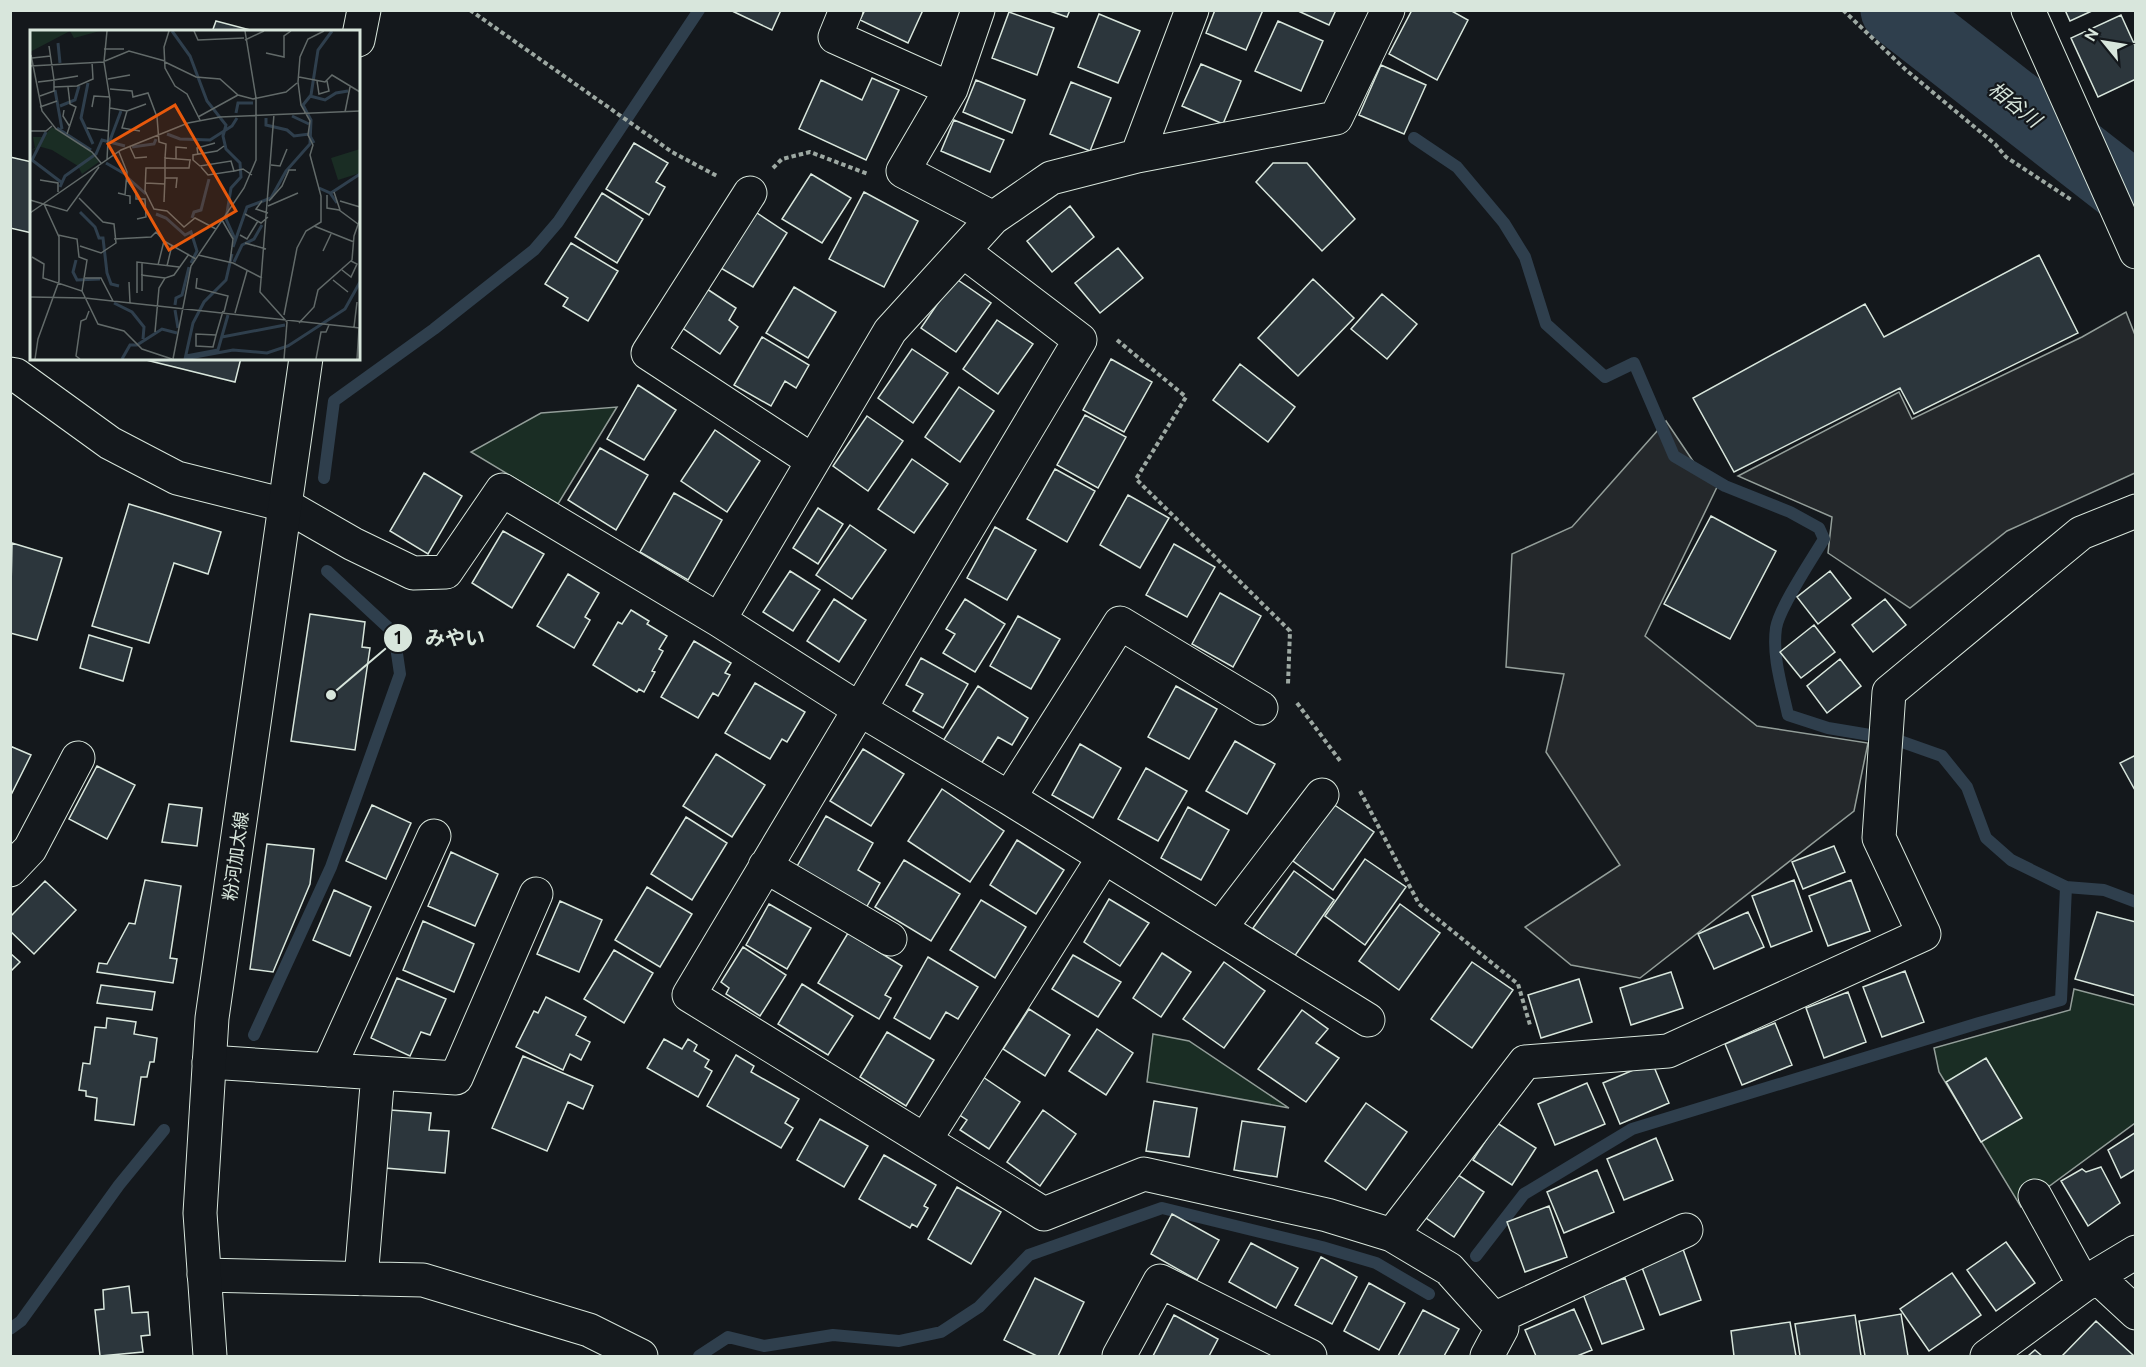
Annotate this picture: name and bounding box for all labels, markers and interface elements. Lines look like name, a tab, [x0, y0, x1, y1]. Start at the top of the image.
north arrow	[2074, 12, 2134, 72]
text: N	[2080, 25, 2102, 44]
inset map	[30, 30, 360, 360]
water label: 相谷川	[1984, 76, 2047, 133]
callout: みやい	[383, 619, 497, 657]
text: みやい	[425, 626, 485, 649]
text: 1	[393, 627, 403, 647]
street label: 粉河加太線	[219, 810, 251, 902]

